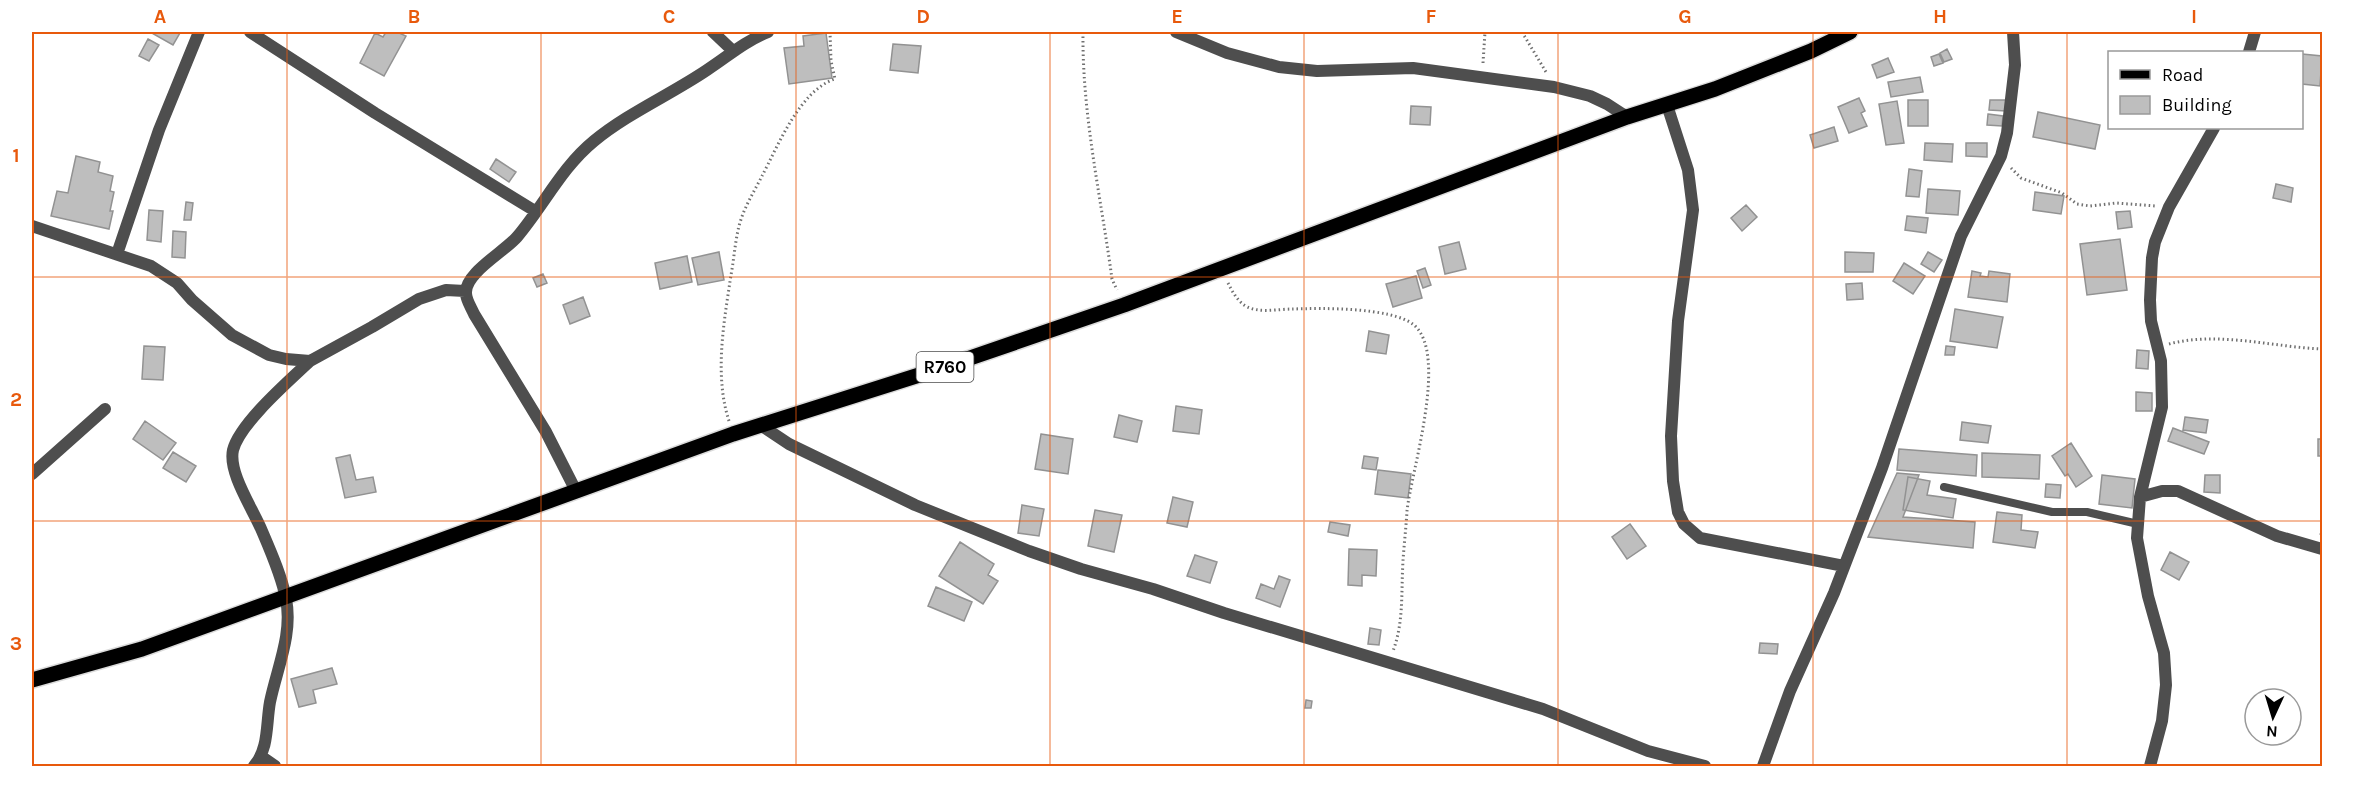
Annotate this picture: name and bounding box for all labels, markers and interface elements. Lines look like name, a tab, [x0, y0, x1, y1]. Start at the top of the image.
text: A	[154, 5, 167, 28]
text: B	[408, 5, 420, 28]
text: C	[663, 5, 675, 28]
text: D	[916, 5, 930, 28]
text: E	[1171, 5, 1183, 28]
text: F	[1426, 5, 1437, 28]
text: G	[1678, 5, 1692, 28]
text: H	[1933, 5, 1947, 28]
text: I	[2191, 5, 2197, 28]
legend	[2108, 51, 2303, 129]
text: Road	[2162, 64, 2203, 86]
text: Building	[2162, 94, 2232, 116]
text: 1	[12, 144, 20, 167]
road number: R760	[916, 352, 974, 382]
text: 2	[10, 388, 22, 411]
text: 3	[10, 632, 22, 655]
north arrow	[2243, 687, 2303, 747]
text: N	[2266, 722, 2278, 741]

